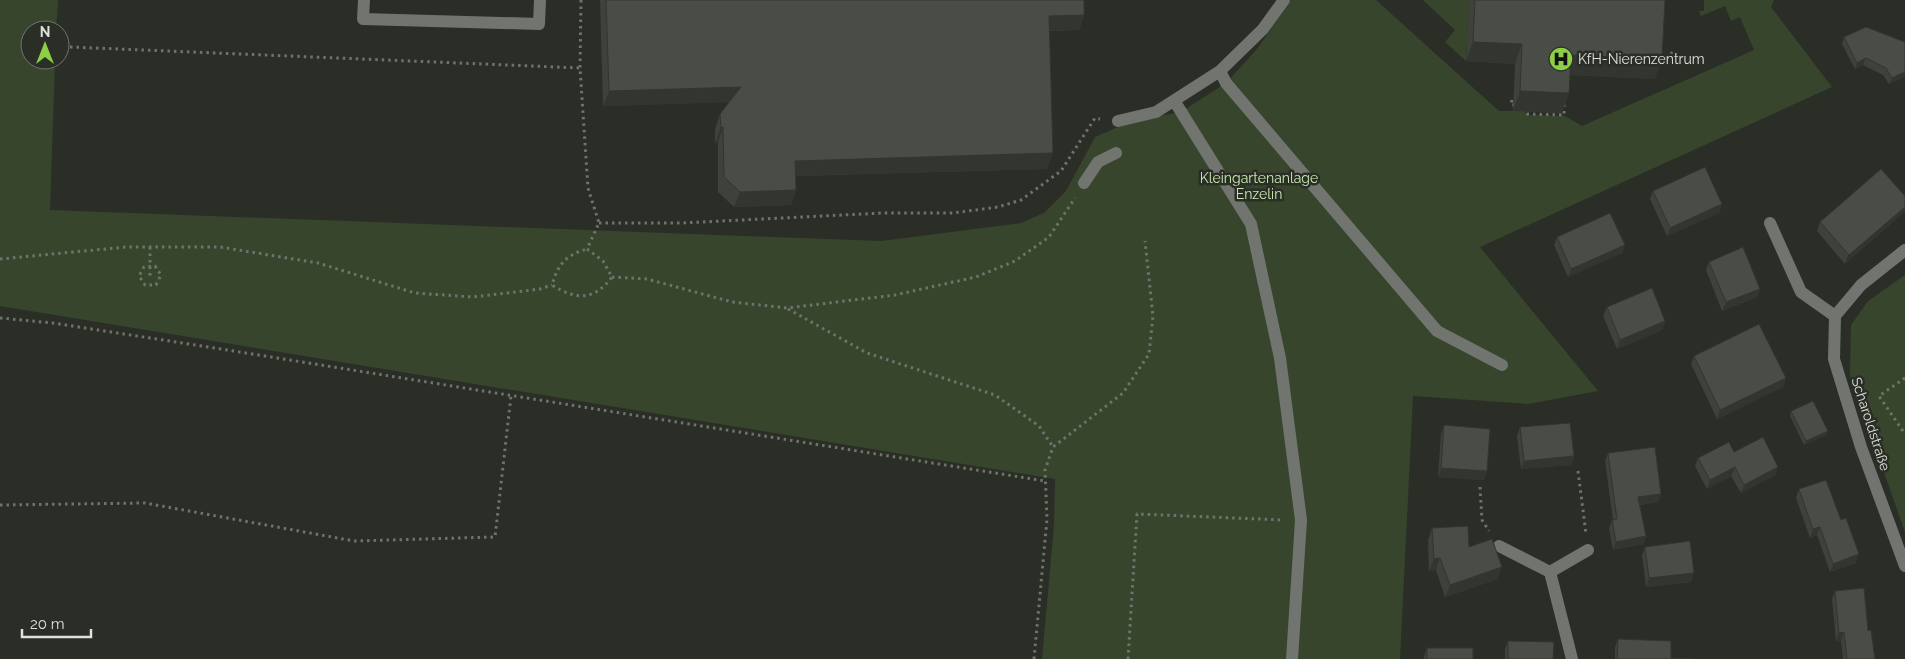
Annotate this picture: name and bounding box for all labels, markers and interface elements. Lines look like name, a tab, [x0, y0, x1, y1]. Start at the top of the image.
north arrow	[20, 20, 70, 70]
text: N	[40, 24, 50, 40]
hospital icon: KfH-Nierenzentrum	[1548, 46, 1574, 72]
place label: KfH-Nierenzentrum	[1578, 51, 1705, 67]
park label: Kleingartenanlage Enzelin	[1200, 170, 1318, 202]
street label: Scharoldstraße	[1848, 375, 1894, 473]
scale bar	[22, 606, 91, 638]
text: 20 m	[30, 615, 65, 633]

